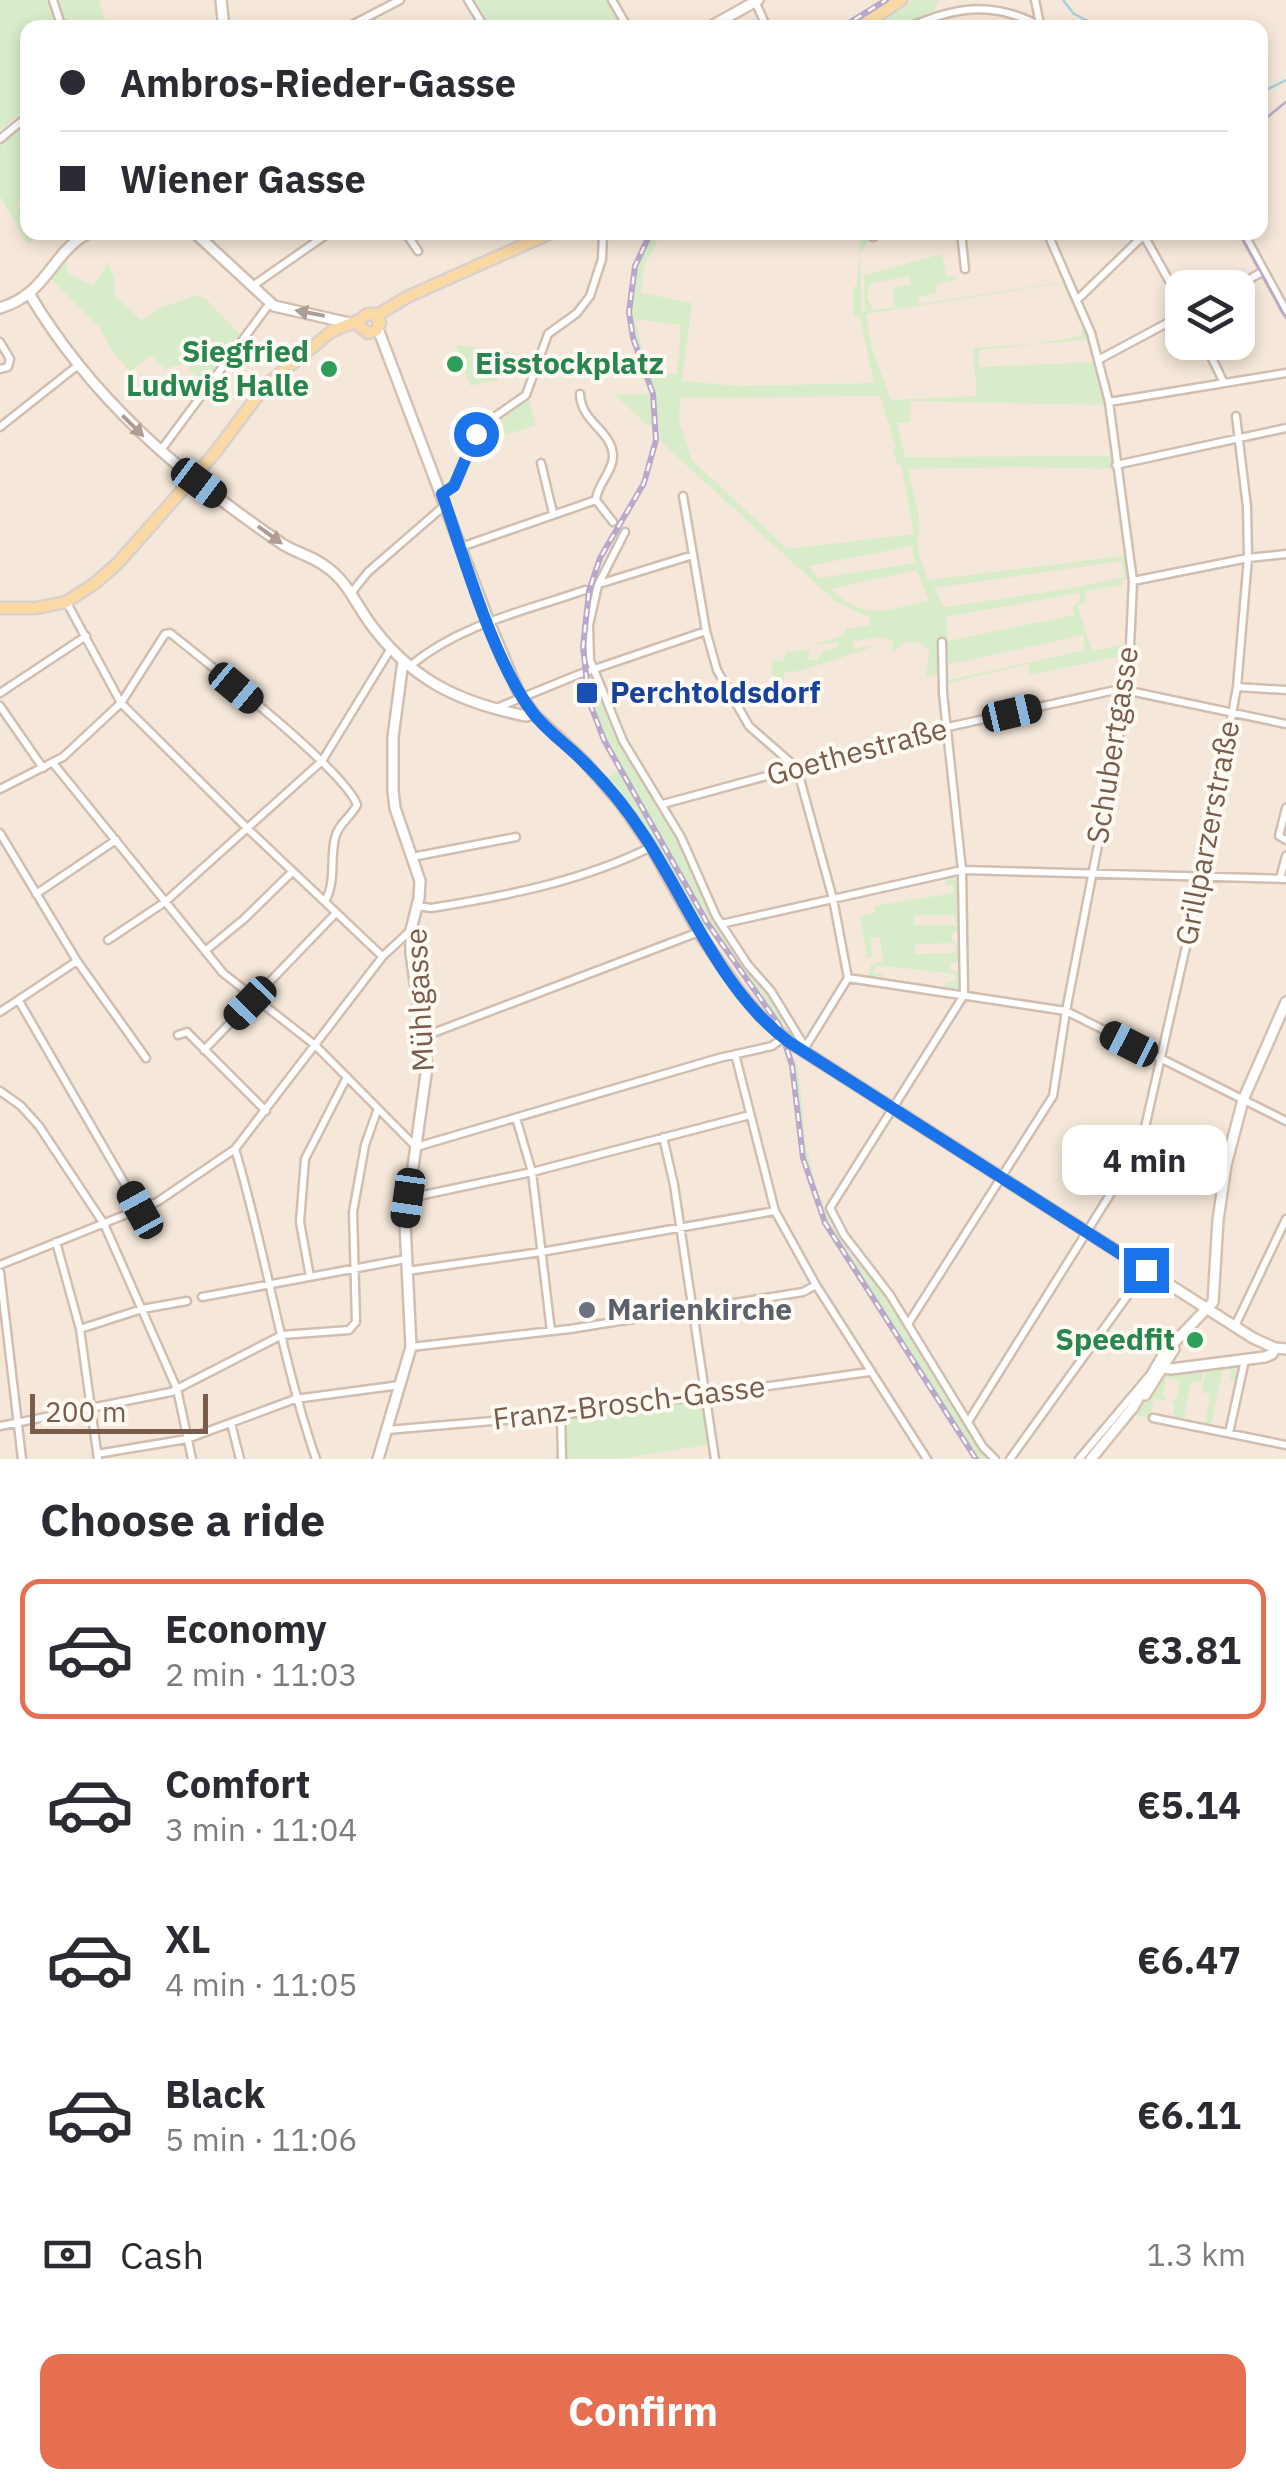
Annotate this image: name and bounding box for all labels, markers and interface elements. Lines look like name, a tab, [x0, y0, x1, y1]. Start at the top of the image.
text: Ambros-Rieder-Gasse	[120, 58, 516, 107]
text: Wiener Gasse	[120, 154, 366, 203]
map controls	[1165, 270, 1255, 360]
button: layers	[1165, 270, 1255, 360]
one-way arrow	[294, 305, 325, 320]
place label: Siegfried Ludwig Halle	[126, 331, 309, 404]
place label: Eisstockplatz	[475, 343, 664, 382]
marker: Eisstockplatz	[444, 353, 466, 375]
marker: Siegfried Ludwig Halle	[318, 358, 340, 380]
route start	[454, 412, 499, 457]
one-way arrow	[121, 414, 145, 437]
car	[166, 453, 232, 513]
one-way arrow	[257, 525, 283, 544]
street label: Schubertgasse	[1077, 643, 1146, 846]
car	[203, 657, 269, 719]
place label: Perchtoldsdorf	[610, 672, 821, 711]
marker: Perchtoldsdorf	[574, 680, 600, 706]
car	[979, 692, 1045, 734]
street label: Goethestraße	[762, 708, 951, 793]
street label: Grillparzerstraße	[1166, 717, 1247, 949]
street label: Mühlgasse	[395, 927, 442, 1073]
car	[218, 971, 282, 1035]
car	[1095, 1017, 1163, 1071]
callout: 4 min	[1064, 1125, 1228, 1195]
text: 4 min	[1103, 1139, 1186, 1181]
car	[389, 1166, 427, 1230]
car	[112, 1176, 168, 1244]
route end	[1124, 1248, 1169, 1293]
place label: Marienkirche	[607, 1289, 792, 1328]
marker: Marienkirche	[576, 1299, 598, 1321]
place label: Speedfit	[1055, 1319, 1175, 1358]
marker: Speedfit	[1184, 1329, 1206, 1351]
street label: Franz-Brosch-Gasse	[490, 1365, 767, 1438]
scale bar	[30, 1389, 208, 1434]
text: 200 m	[45, 1393, 126, 1430]
text: Choose a ride	[40, 1490, 325, 1548]
icon: car	[45, 1604, 135, 1694]
text: Economy	[165, 1604, 327, 1653]
text: €3.81	[1137, 1625, 1241, 1674]
text: 2 min · 11:03	[165, 1653, 358, 1695]
icon: car	[45, 1759, 135, 1849]
text: Comfort	[165, 1759, 310, 1808]
text: €5.14	[1137, 1780, 1241, 1829]
text: 3 min · 11:04	[165, 1808, 358, 1850]
icon: car	[45, 1914, 135, 2004]
text: XL	[165, 1914, 211, 1963]
text: €6.47	[1137, 1935, 1241, 1984]
text: 4 min · 11:05	[165, 1963, 358, 2005]
icon: car	[45, 2069, 135, 2159]
text: Black	[165, 2069, 265, 2118]
text: €6.11	[1137, 2090, 1241, 2139]
text: 5 min · 11:06	[165, 2118, 358, 2160]
icon: cash	[40, 2227, 95, 2282]
text: Cash	[120, 2230, 204, 2279]
text: 1.3 km	[1147, 2233, 1246, 2275]
button: Confirm	[40, 2354, 1246, 2469]

